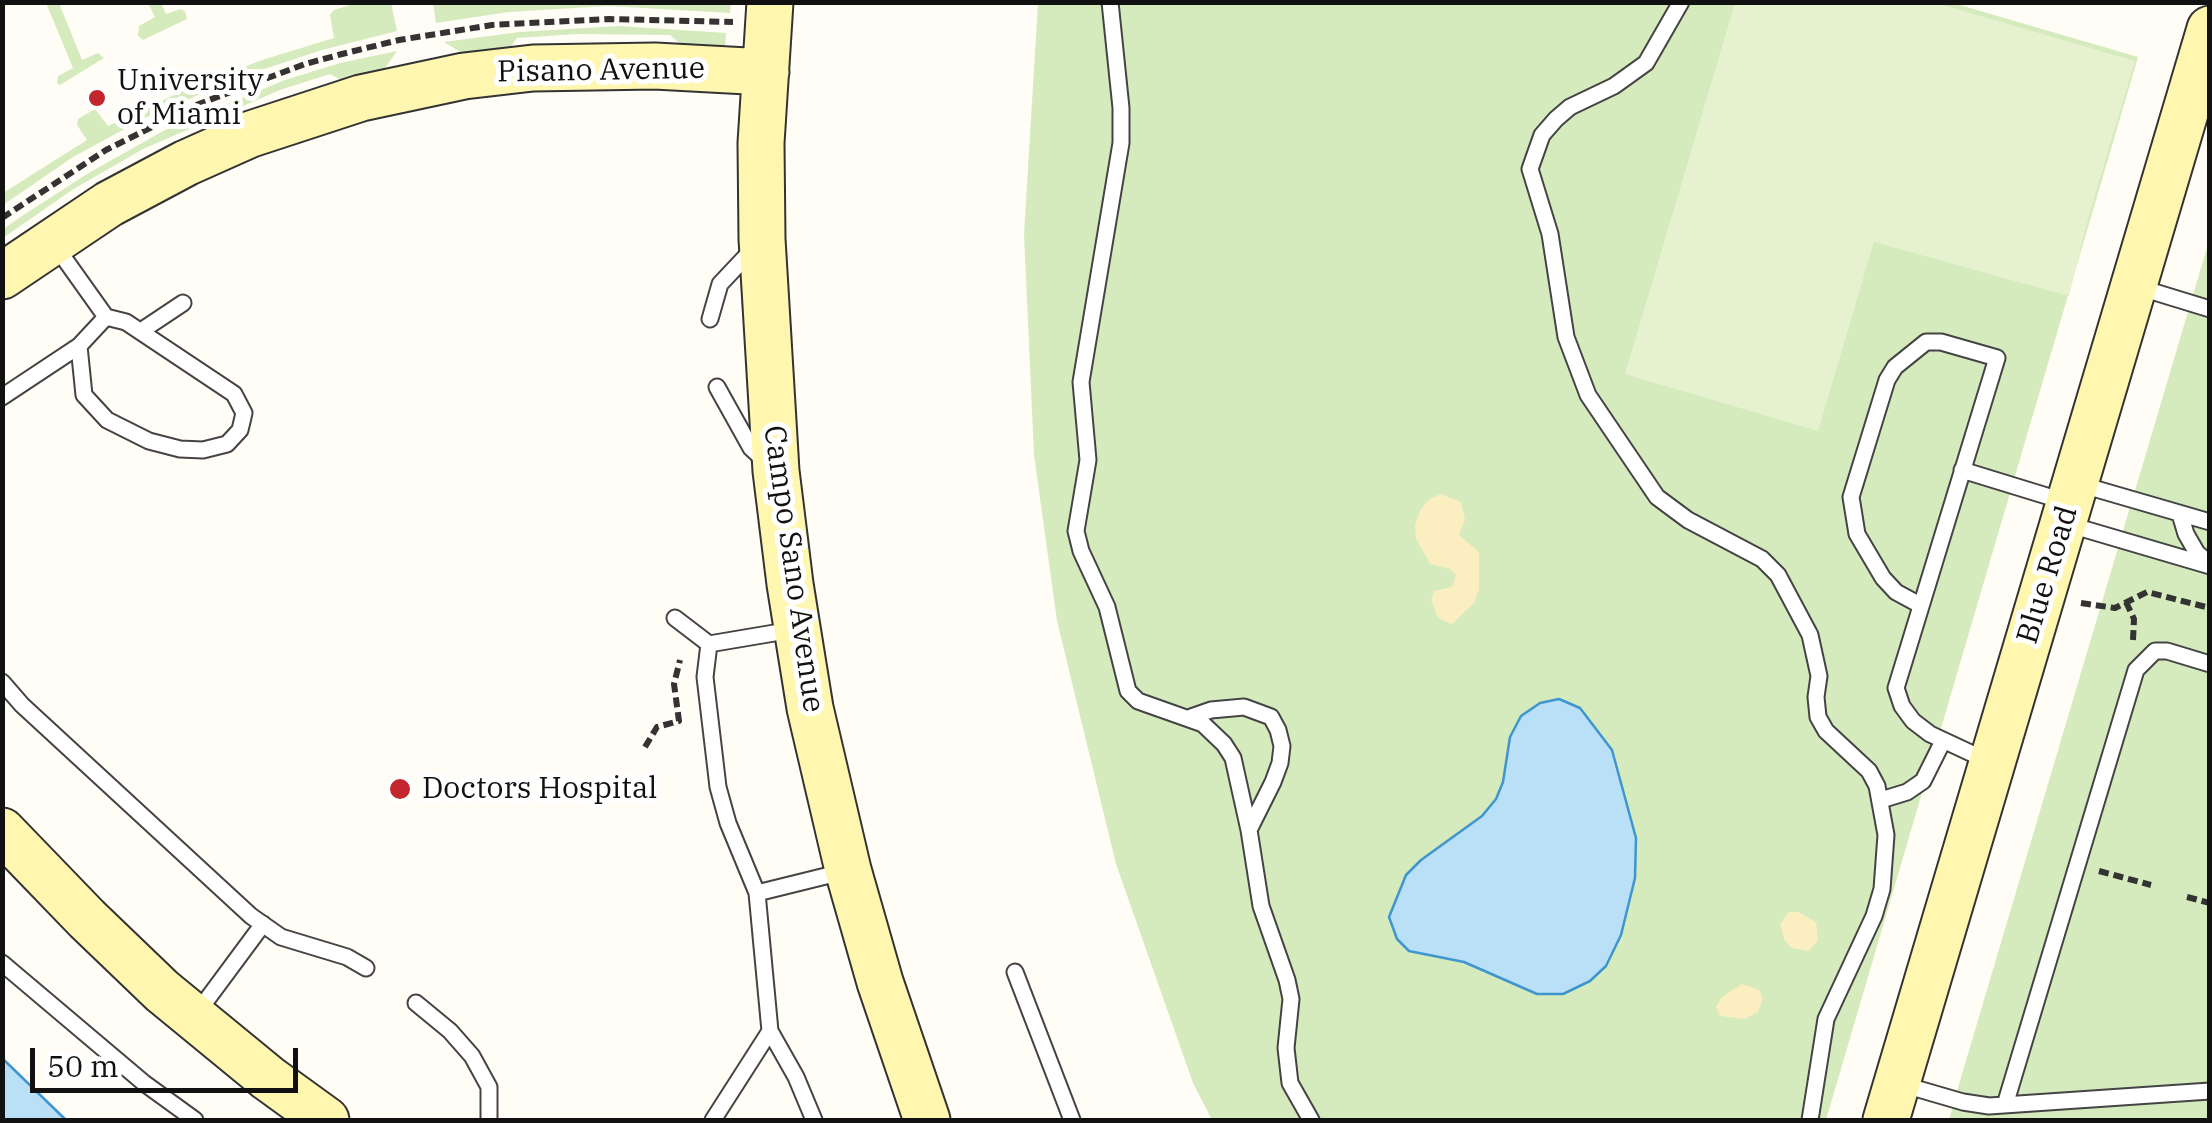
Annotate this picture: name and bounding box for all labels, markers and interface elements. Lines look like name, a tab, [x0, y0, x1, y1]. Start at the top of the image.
street label: Pisano Avenue	[497, 51, 705, 91]
place label: University of Miami	[117, 63, 263, 134]
marker: University of Miami	[86, 87, 108, 109]
street label: Campo Sano Avenue	[755, 423, 831, 715]
street label: Blue Road	[2010, 502, 2086, 648]
place label: Doctors Hospital	[422, 771, 657, 807]
marker: Doctors Hospital	[387, 776, 413, 802]
scale bar	[35, 1028, 302, 1090]
text: 50 m	[47, 1046, 119, 1085]

